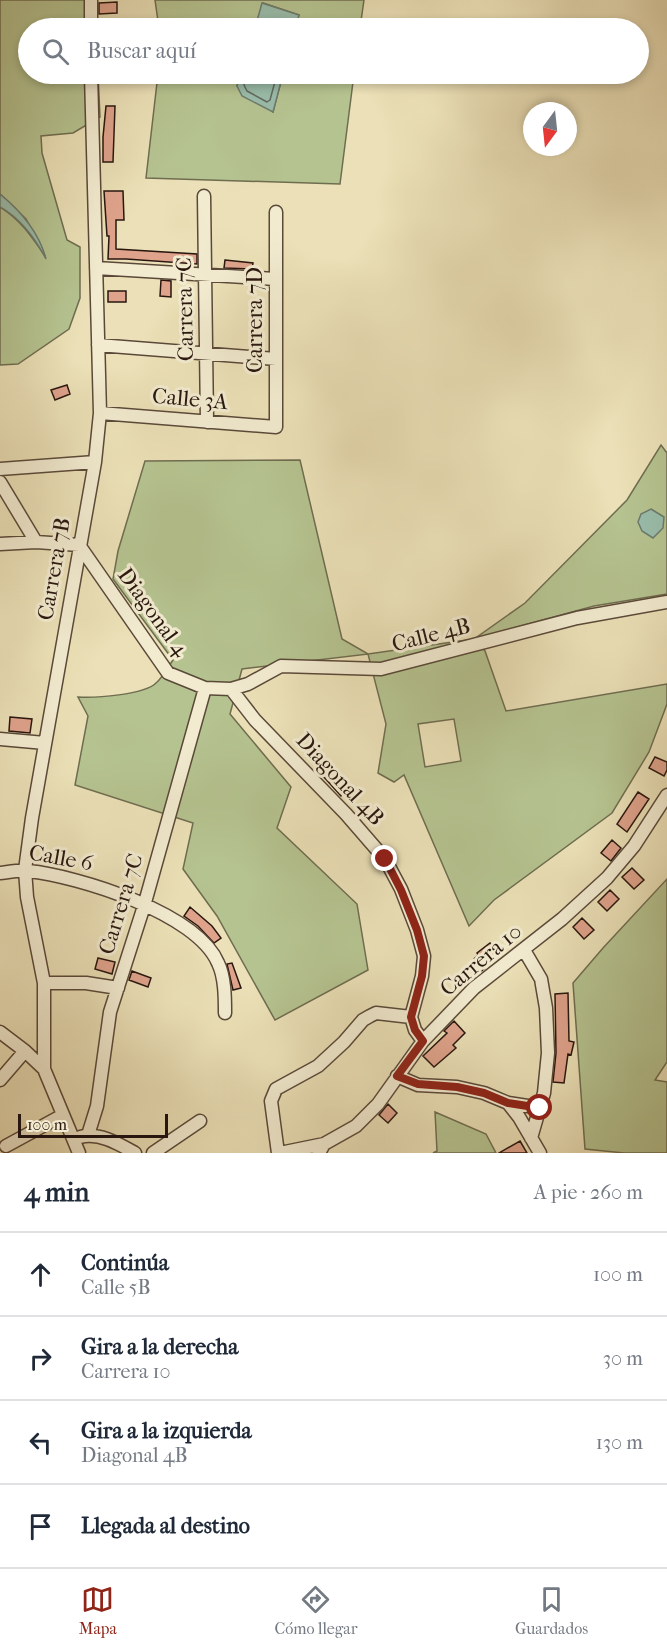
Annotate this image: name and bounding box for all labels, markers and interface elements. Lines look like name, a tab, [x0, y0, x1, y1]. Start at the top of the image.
search box	[18, 18, 649, 84]
icon: search	[39, 35, 72, 68]
text: Buscar aquí	[87, 38, 196, 64]
north arrow	[523, 102, 577, 156]
street label: Carrera 7C	[171, 257, 199, 361]
street label: Carrera 7D	[242, 267, 268, 373]
street label: Calle 3A	[151, 383, 230, 415]
street label: Carrera 7B	[32, 516, 76, 622]
street label: Diagonal 4	[112, 563, 194, 662]
street label: Calle 4B	[389, 613, 473, 657]
street label: Diagonal 4B	[291, 727, 389, 831]
street label: Calle 6	[27, 840, 95, 876]
route end	[371, 845, 397, 871]
street label: Carrera 7C	[93, 850, 149, 958]
street label: Carrera 10	[435, 918, 527, 1002]
route start	[526, 1094, 552, 1120]
scale bar	[18, 1111, 168, 1138]
text: 100 m	[27, 1115, 67, 1134]
text: 4 min	[24, 1177, 89, 1208]
text: A pie · 260 m	[534, 1181, 643, 1204]
text: Continúa	[81, 1250, 169, 1276]
icon: ahead	[24, 1258, 57, 1291]
text: 100 m	[593, 1263, 643, 1286]
text: Calle 5B	[81, 1276, 150, 1299]
text: Gira a la derecha	[81, 1334, 238, 1360]
icon: right	[24, 1342, 57, 1375]
text: 30 m	[603, 1347, 643, 1370]
text: Carrera 10	[81, 1360, 171, 1383]
text: Gira a la izquierda	[81, 1418, 252, 1444]
icon: left	[24, 1426, 57, 1459]
text: 130 m	[596, 1431, 643, 1454]
text: Diagonal 4B	[81, 1444, 188, 1467]
icon: arrive	[24, 1510, 57, 1543]
text: Llegada al destino	[81, 1513, 250, 1539]
tab: Mapa	[79, 1583, 117, 1638]
tab: Cómo llegar	[274, 1583, 357, 1638]
tab: Guardados	[515, 1583, 588, 1638]

